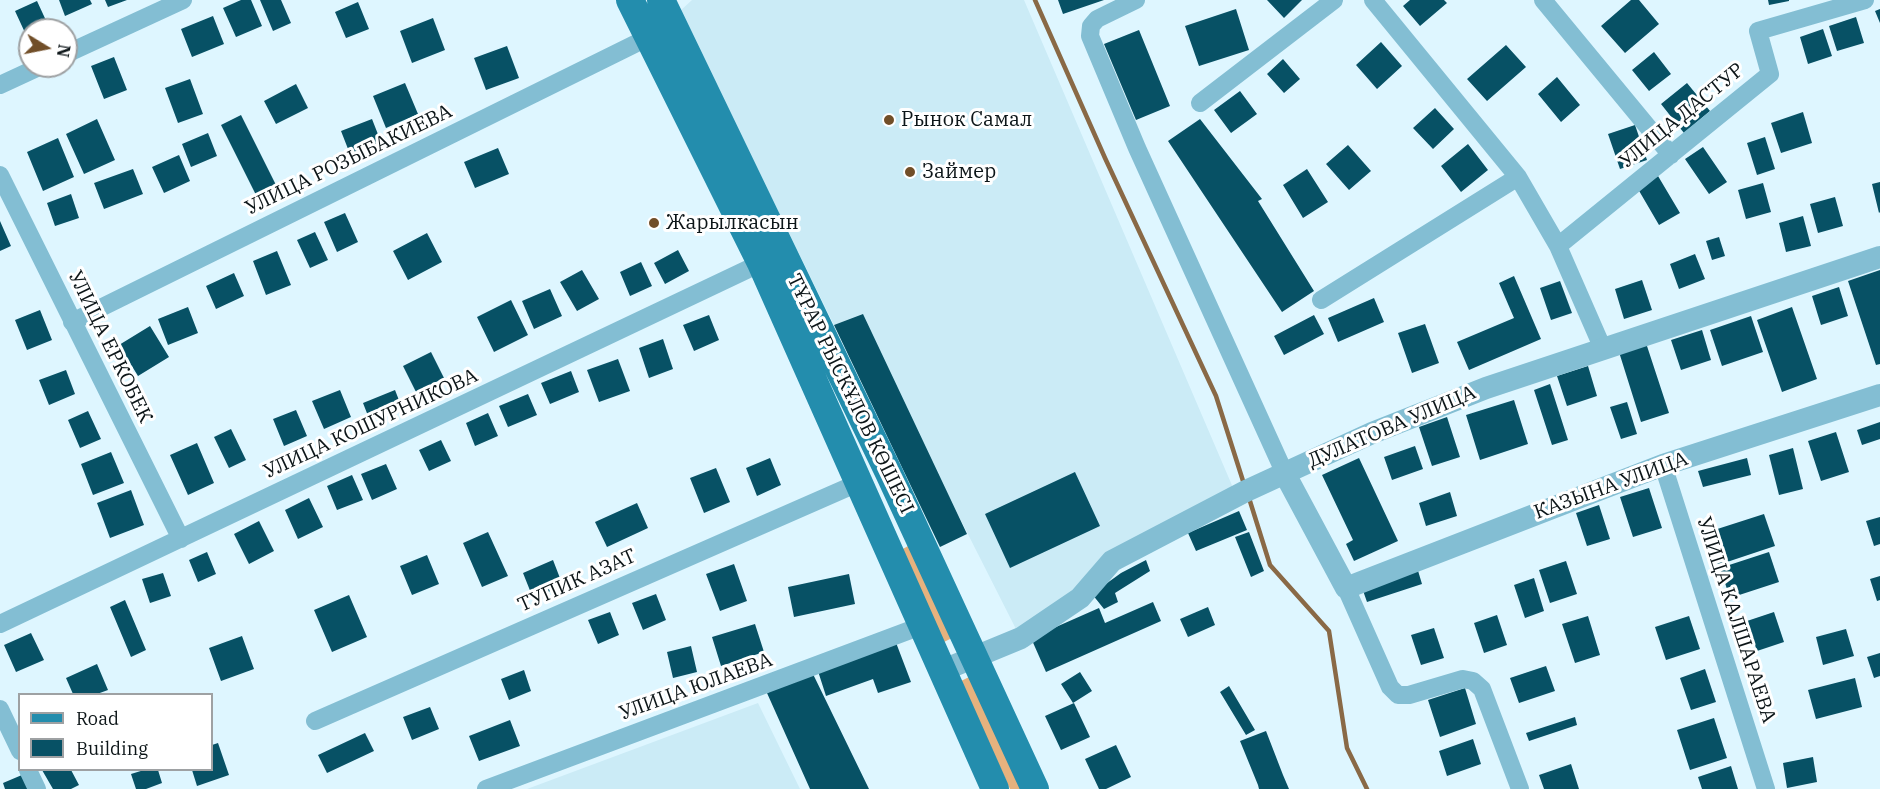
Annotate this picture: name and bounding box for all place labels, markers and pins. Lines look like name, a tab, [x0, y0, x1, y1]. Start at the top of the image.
place label: Рынок Самал	[901, 108, 1032, 132]
marker: Рынок Самал	[882, 113, 896, 127]
place label: Займер	[922, 160, 996, 184]
marker: Займер	[903, 165, 917, 179]
place label: Жарылкасын	[666, 211, 799, 235]
marker: Жарылкасын	[647, 216, 661, 230]

